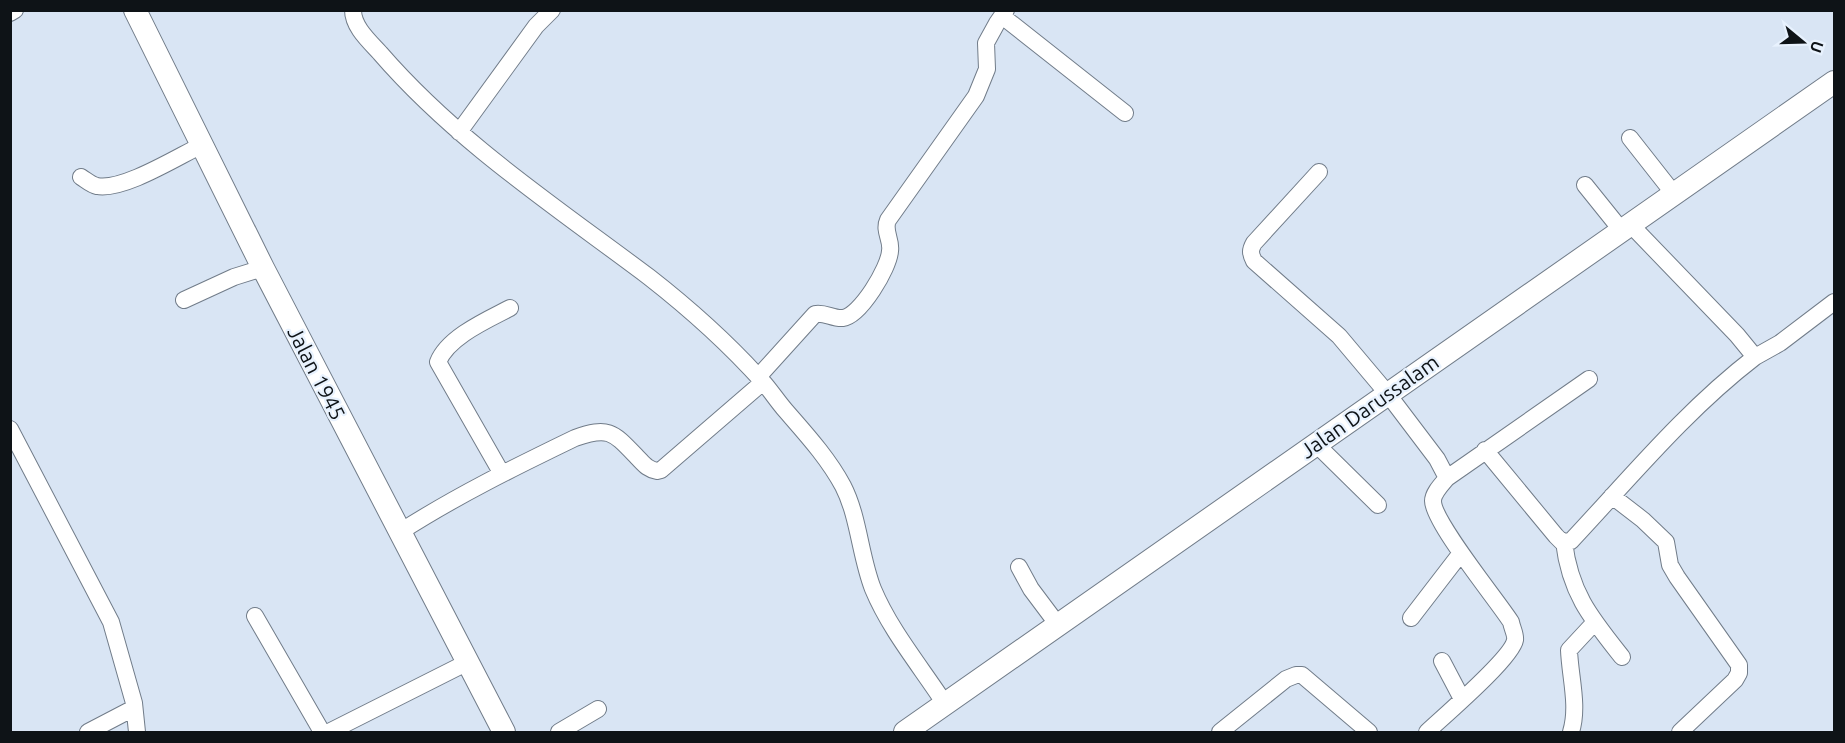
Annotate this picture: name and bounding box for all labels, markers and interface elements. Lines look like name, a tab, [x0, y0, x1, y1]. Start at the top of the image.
north arrow	[1773, 12, 1833, 72]
text: U	[1807, 39, 1828, 55]
street label: Jalan 1945	[283, 322, 351, 424]
street label: Jalan Darussalam	[1295, 349, 1443, 463]

